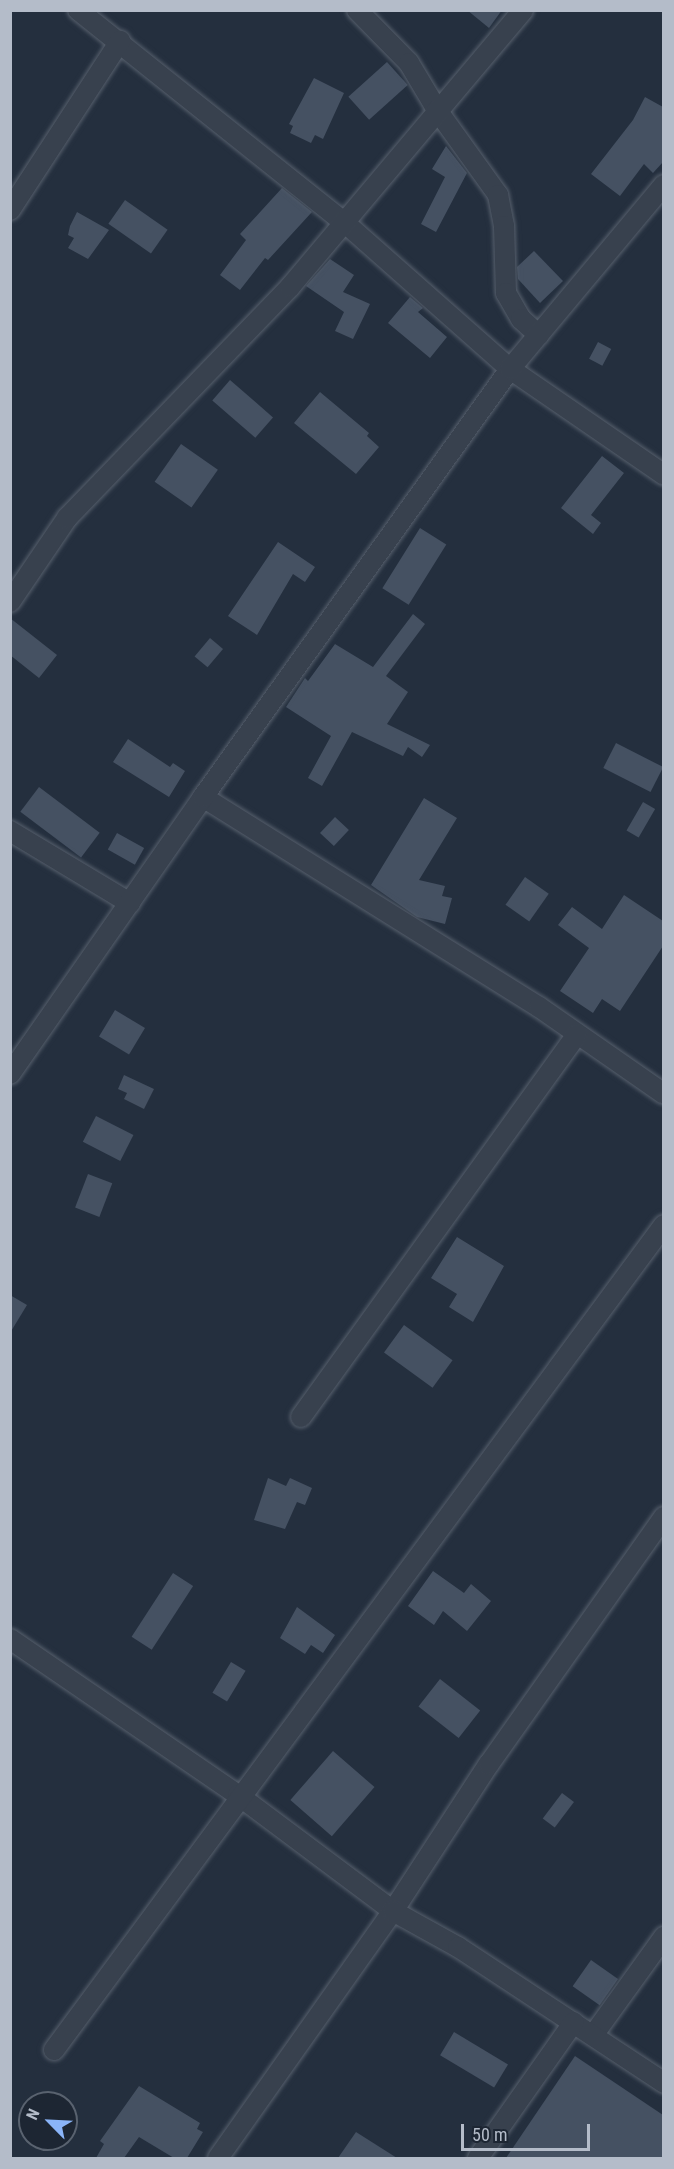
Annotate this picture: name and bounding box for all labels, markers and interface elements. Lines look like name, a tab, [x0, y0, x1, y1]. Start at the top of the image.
north arrow	[18, 2091, 78, 2151]
text: N	[22, 2106, 44, 2123]
scale bar	[464, 2112, 593, 2150]
text: 50 m	[472, 2124, 507, 2145]

